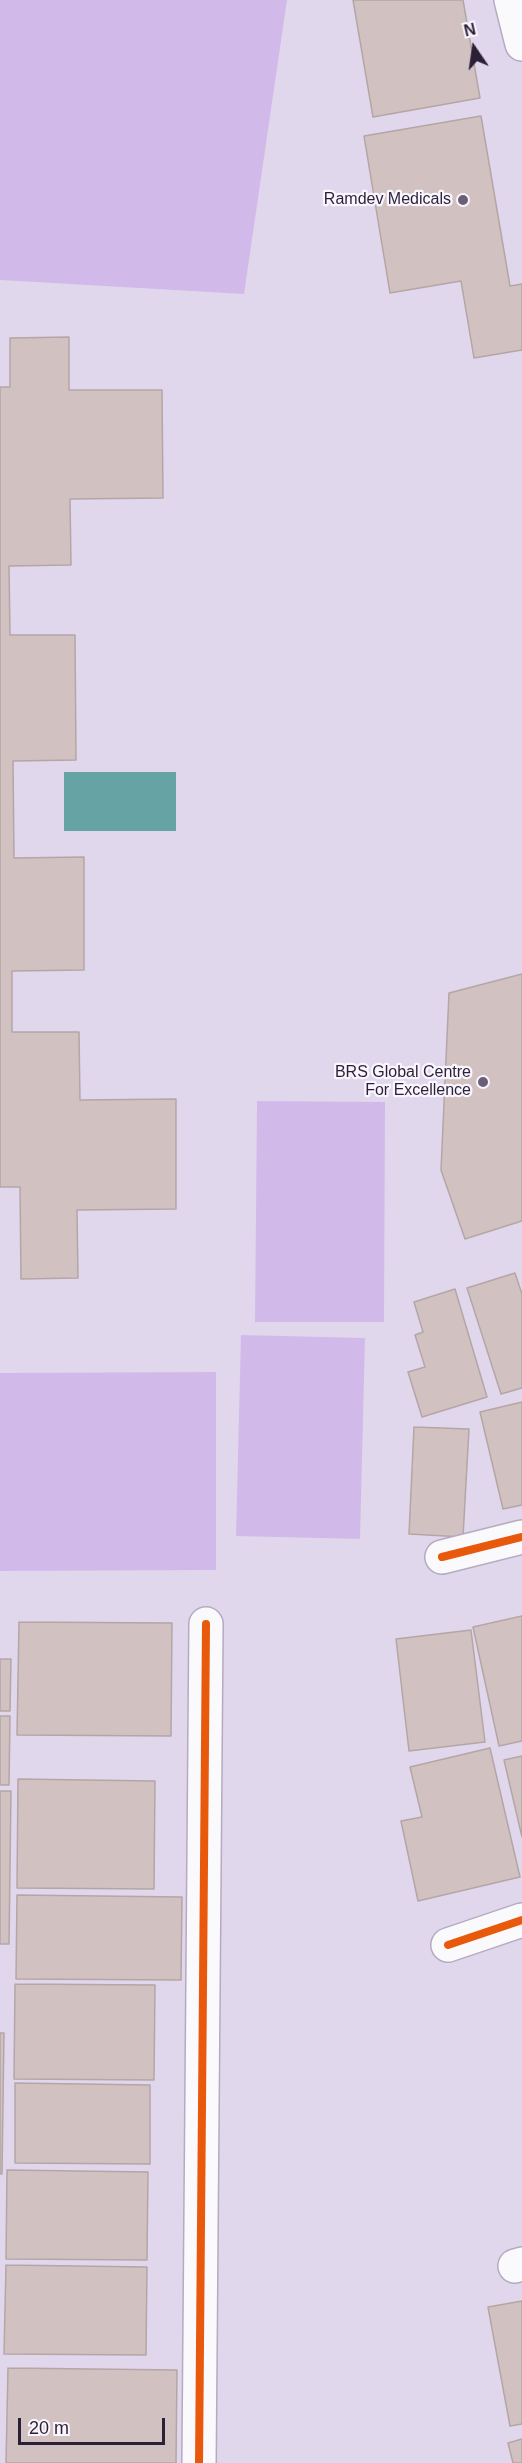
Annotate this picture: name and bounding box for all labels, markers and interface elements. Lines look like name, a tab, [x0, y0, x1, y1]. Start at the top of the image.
north arrow	[444, 18, 504, 78]
text: N	[462, 20, 477, 40]
place label: Ramdev Medicals	[324, 190, 451, 210]
marker: Ramdev Medicals	[456, 193, 470, 207]
place label: BRS Global Centre For Excellence	[335, 1063, 471, 1101]
marker: BRS Global Centre For Excellence	[476, 1075, 490, 1089]
scale bar	[21, 2406, 168, 2444]
text: 20 m	[29, 2418, 69, 2438]

